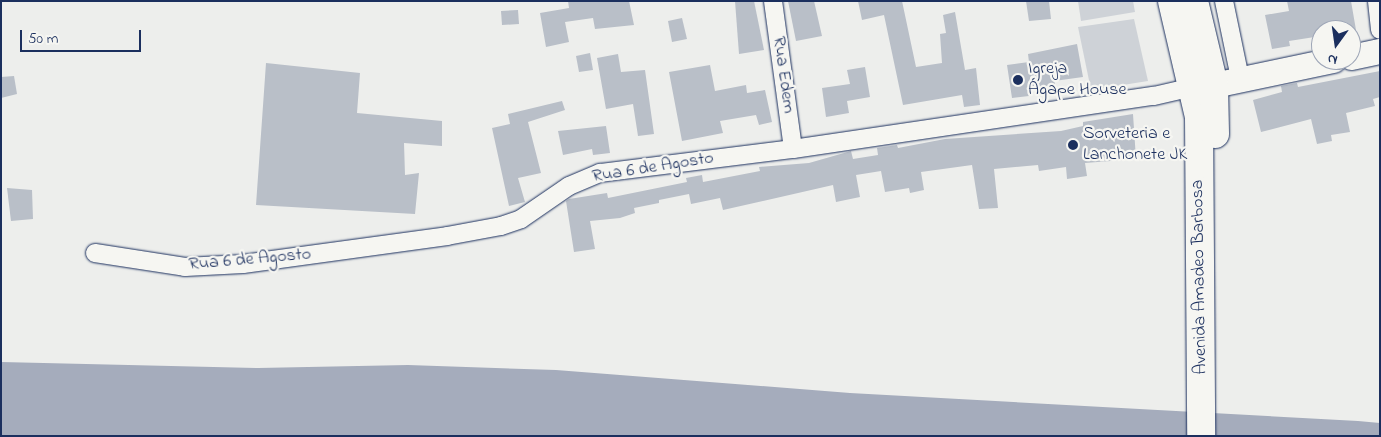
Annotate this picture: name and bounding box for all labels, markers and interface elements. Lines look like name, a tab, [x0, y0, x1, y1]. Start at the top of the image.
scale bar	[22, 20, 144, 52]
north arrow	[1311, 20, 1361, 70]
text: 50 m	[28, 28, 58, 50]
street label: Rua Edem	[767, 35, 799, 115]
text: N	[1325, 48, 1340, 70]
place label: Igreja Ágape House	[1028, 59, 1127, 102]
marker: Igreja Ágape House	[1012, 74, 1024, 86]
place label: Sorveteria e Lanchonete JK	[1083, 124, 1187, 166]
marker: Sorveteria e Lanchonete JK	[1067, 139, 1079, 151]
street label: Rua 6 de Agosto	[591, 148, 715, 188]
street label: Avenida Amadeo Barbosa	[1187, 179, 1213, 375]
street label: Rua 6 de Agosto	[188, 244, 312, 276]

